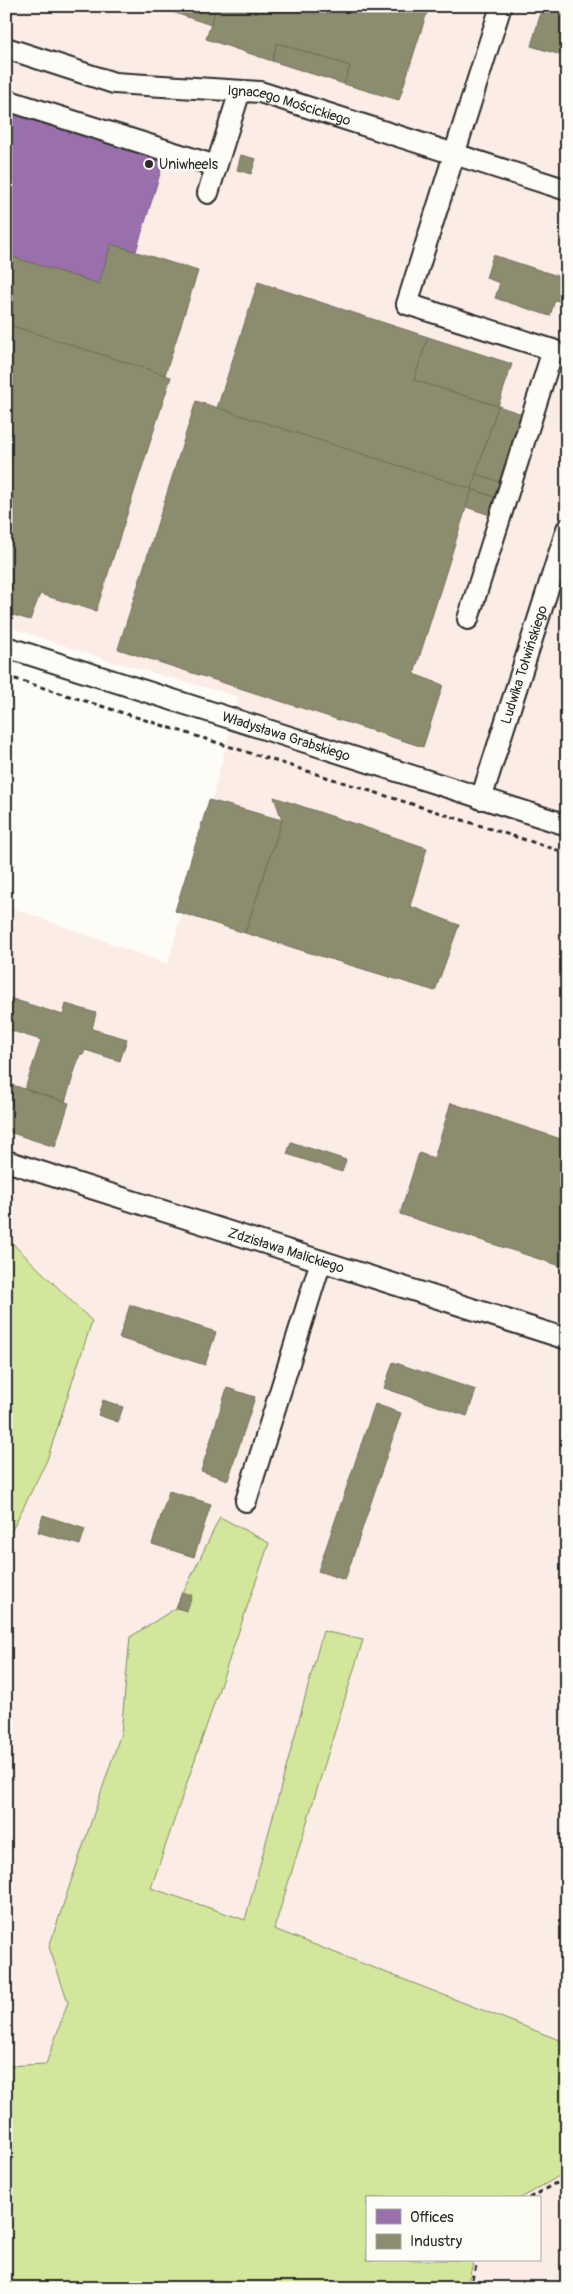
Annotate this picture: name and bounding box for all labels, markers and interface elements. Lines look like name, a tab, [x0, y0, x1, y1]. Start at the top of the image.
street label: Ignacego Mościckiego	[227, 82, 353, 130]
place label: Uniwheels	[159, 156, 219, 173]
marker: Uniwheels	[143, 158, 155, 170]
street label: Ludwika Tołwińskiego	[497, 603, 551, 726]
street label: Władysława Grabskiego	[220, 708, 353, 765]
street label: Zdzisława Malickiego	[226, 1224, 347, 1277]
legend	[366, 2196, 540, 2262]
text: Offices	[410, 2208, 454, 2227]
text: Industry	[410, 2232, 463, 2251]

